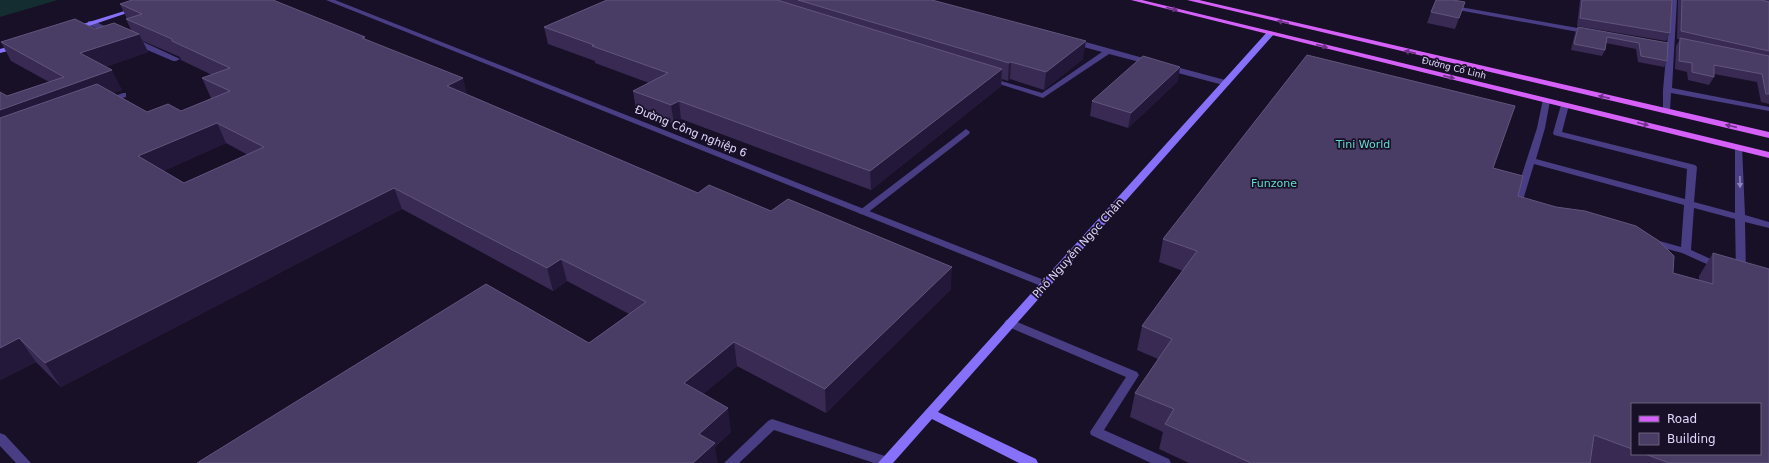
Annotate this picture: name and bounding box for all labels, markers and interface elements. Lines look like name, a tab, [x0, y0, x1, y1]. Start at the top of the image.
one-way arrow	[1166, 7, 1178, 13]
one-way arrow	[1277, 19, 1289, 25]
one-way arrow	[1316, 43, 1328, 49]
one-way arrow	[1403, 48, 1416, 54]
street label: Đường Cổ Linh	[1421, 55, 1487, 81]
one-way arrow	[1443, 74, 1455, 80]
one-way arrow	[1598, 94, 1610, 100]
street label: Đường Công nghiệp 6	[633, 103, 749, 160]
one-way arrow	[1637, 122, 1649, 128]
one-way arrow	[1725, 123, 1737, 129]
park label: Tini World	[1335, 138, 1390, 151]
one-way arrow	[1737, 176, 1743, 189]
park label: Funzone	[1251, 177, 1297, 190]
street label: Phố Nguyễn Ngọc Chân	[1030, 196, 1127, 301]
legend	[1631, 403, 1761, 455]
text: Road	[1667, 412, 1697, 426]
text: Building	[1667, 432, 1716, 446]

